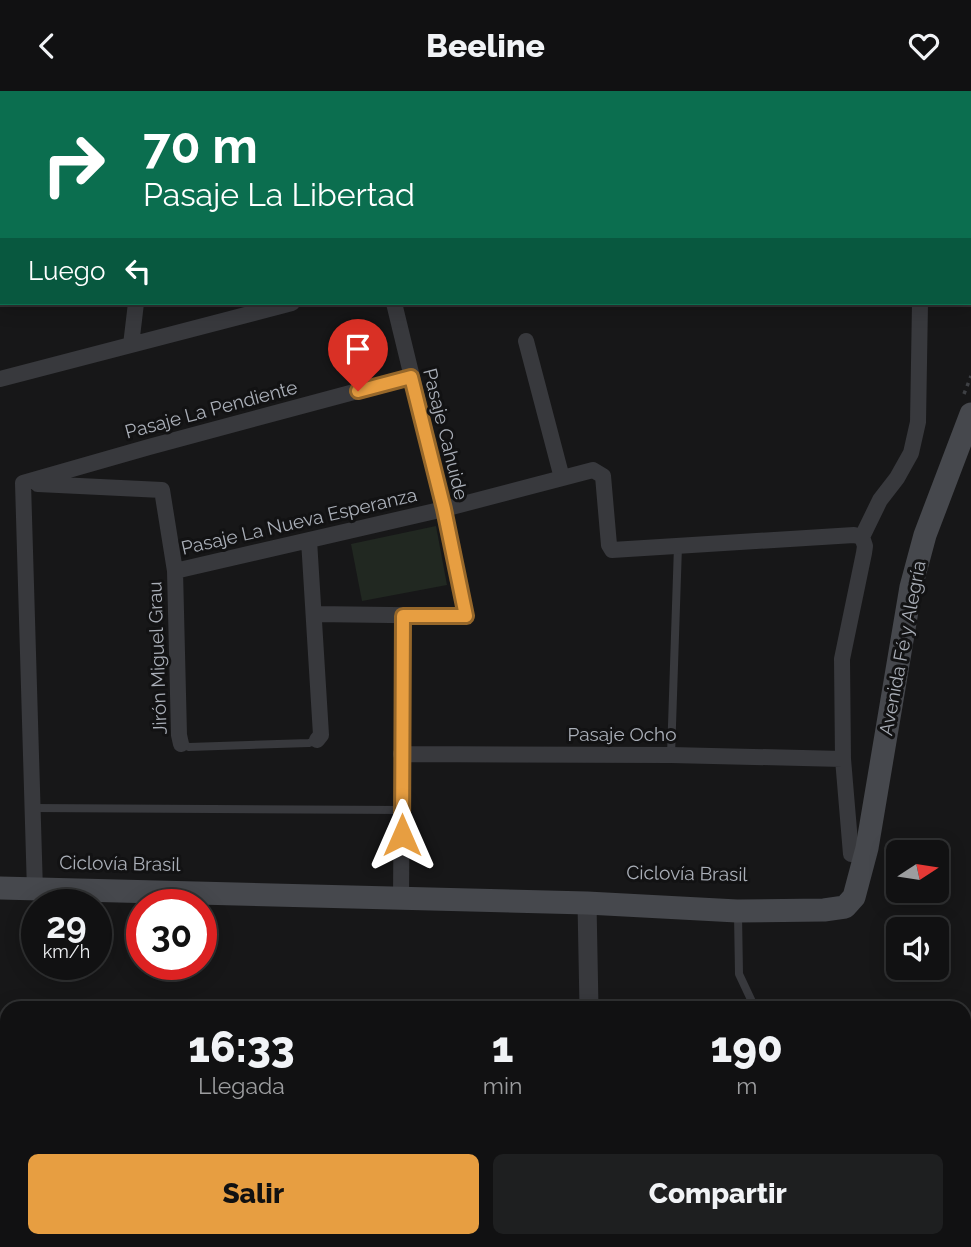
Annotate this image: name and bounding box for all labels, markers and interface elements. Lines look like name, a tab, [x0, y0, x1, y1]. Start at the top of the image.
icon: back	[28, 27, 66, 65]
text: Beeline	[426, 27, 545, 64]
icon: heart	[905, 27, 943, 65]
text: 70 m	[143, 117, 258, 174]
icon: right	[28, 119, 119, 210]
text: Pasaje La Libertad	[143, 176, 415, 213]
icon: left	[119, 252, 157, 290]
text: Luego	[28, 256, 105, 286]
pin	[328, 319, 388, 391]
icon: arrive	[339, 330, 377, 368]
street label: Pasaje Cahuide	[419, 366, 473, 502]
street label: Pasaje La Pendiente	[122, 375, 300, 443]
street label: Pasaje La Nueva Esperanza	[179, 483, 419, 559]
street label: Avenida Fé y Alegría	[874, 559, 930, 737]
street label: Jirón Miguel Grau	[143, 581, 171, 735]
street label: Pasaje Ocho	[568, 723, 676, 745]
position arrow	[365, 798, 439, 872]
north arrow	[886, 840, 948, 903]
map controls	[886, 840, 949, 980]
street label: Ciclovía Brasil	[59, 851, 182, 875]
street label: Ciclovía Brasil	[626, 861, 749, 885]
speed limit sign: 30	[126, 889, 217, 980]
text: 29	[46, 905, 87, 946]
button: sound	[886, 917, 949, 980]
text: km/h	[43, 941, 90, 962]
text: 16:33	[188, 1023, 295, 1072]
text: 1	[492, 1023, 514, 1072]
text: 190	[711, 1023, 783, 1072]
text: Llegada	[198, 1072, 285, 1099]
text: min	[483, 1072, 522, 1099]
text: m	[736, 1072, 757, 1099]
button: Salir	[28, 1154, 479, 1234]
button: Compartir	[493, 1154, 943, 1234]

